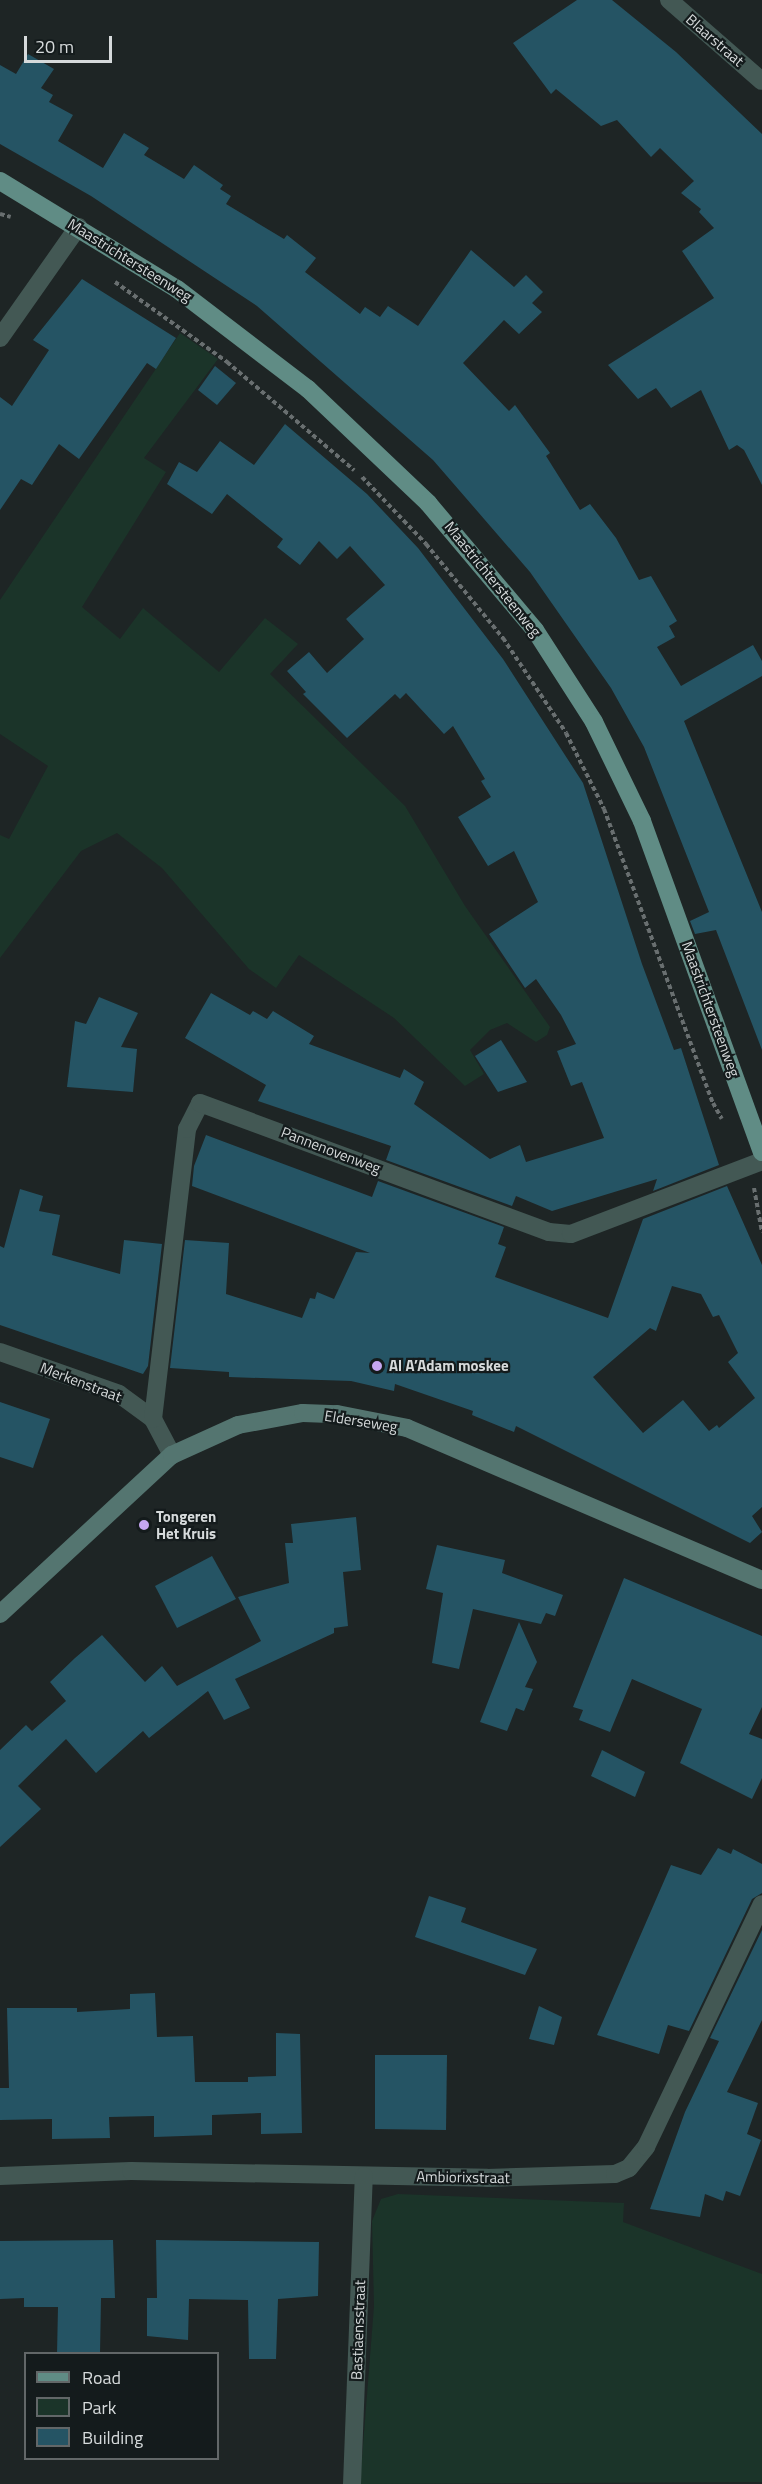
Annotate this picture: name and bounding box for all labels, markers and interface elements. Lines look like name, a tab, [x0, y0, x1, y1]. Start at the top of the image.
street label: Blaarstraat	[682, 10, 748, 70]
scale bar	[27, 24, 116, 62]
text: 20 m	[35, 33, 74, 60]
street label: Maastrichtersteenweg	[65, 214, 195, 306]
street label: Maastrichtersteenweg	[441, 518, 545, 640]
street label: Maastrichtersteenweg	[678, 939, 744, 1079]
street label: Pannenovenweg	[279, 1123, 383, 1177]
place label: Al A’Adam moskee	[389, 1357, 509, 1375]
street label: Merkenstraat	[38, 1358, 124, 1406]
marker: Al A’Adam moskee	[370, 1359, 384, 1373]
street label: Elderseweg	[323, 1406, 399, 1436]
place label: Tongeren Het Kruis	[156, 1507, 216, 1542]
marker: Tongeren Het Kruis	[137, 1518, 151, 1532]
street label: Ambiorixstraat	[416, 2167, 510, 2187]
street label: Bastiaensstraat	[347, 2280, 369, 2380]
legend	[24, 2352, 219, 2460]
text: Road	[82, 2364, 121, 2391]
text: Park	[82, 2394, 116, 2421]
text: Building	[82, 2424, 143, 2451]

